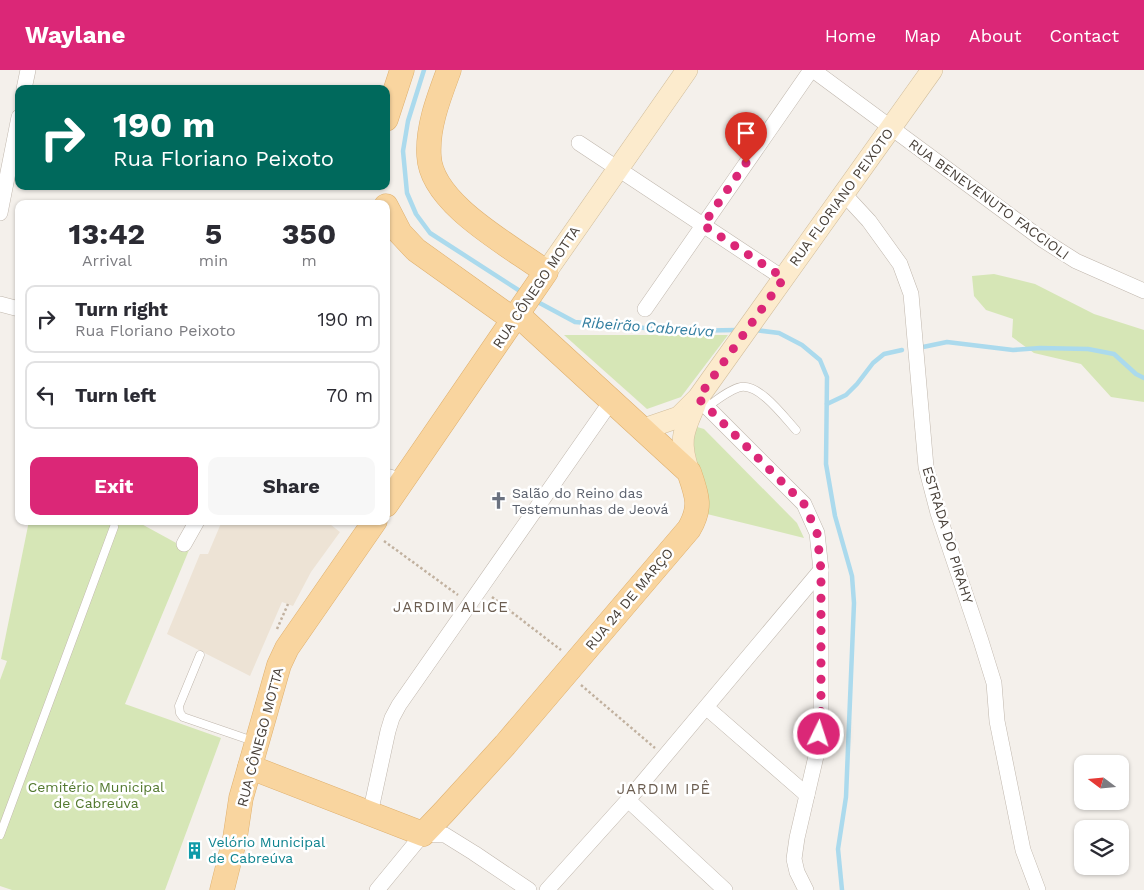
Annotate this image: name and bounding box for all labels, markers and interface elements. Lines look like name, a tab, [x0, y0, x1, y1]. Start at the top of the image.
text: Waylane	[25, 21, 125, 49]
text: Home	[825, 25, 876, 46]
text: Map	[904, 25, 941, 46]
text: About	[969, 25, 1021, 46]
text: Contact	[1049, 25, 1119, 46]
text: 190 m	[113, 104, 215, 146]
icon: right	[30, 105, 95, 170]
pin	[725, 112, 767, 163]
icon: arrive	[732, 119, 760, 147]
street label: RUA FLORIANO PEIXOTO	[786, 125, 896, 269]
street label: RUA BENEVENUTO FACCIOLI	[906, 135, 1072, 263]
text: Rua Floriano Peixoto	[113, 146, 334, 171]
text: 13:42	[69, 216, 145, 251]
text: 5	[205, 216, 222, 251]
text: 350	[282, 216, 336, 251]
street label: RUA CÔNEGO MOTTA	[489, 223, 583, 351]
text: Arrival	[82, 251, 132, 270]
text: min	[199, 251, 228, 270]
text: m	[301, 251, 317, 270]
text: Turn right	[75, 298, 168, 321]
icon: right	[32, 305, 60, 333]
text: 190 m	[317, 308, 373, 331]
water label: Ribeirão Cabreúva	[581, 313, 715, 341]
text: Rua Floriano Peixoto	[75, 321, 236, 340]
icon: left	[32, 381, 60, 409]
text: Turn left	[75, 384, 156, 407]
text: 70 m	[326, 384, 373, 407]
button: Exit	[30, 457, 198, 515]
button: Share	[208, 457, 375, 515]
street label: ESTRADA DO PIRAHY	[920, 464, 976, 606]
place label: Salão do Reino das Testemunhas de Jeová	[512, 485, 668, 517]
church icon: Salão do Reino das Testemunhas de Jeová	[488, 491, 508, 511]
street label: RUA 24 DE MARÇO	[582, 545, 676, 653]
district label: JARDIM ALICE	[393, 598, 509, 616]
street label: RUA CÔNEGO MOTTA	[234, 665, 286, 809]
position arrow	[792, 707, 844, 759]
north arrow	[1074, 755, 1129, 810]
map controls	[1074, 755, 1129, 875]
park label: Cemitério Municipal de Cabreúva	[28, 779, 165, 811]
district label: JARDIM IPÊ	[617, 780, 711, 798]
button: layers	[1074, 820, 1129, 875]
place label: Velório Municipal de Cabreúva	[208, 834, 326, 866]
building icon: Velório Municipal de Cabreúva	[184, 840, 204, 860]

